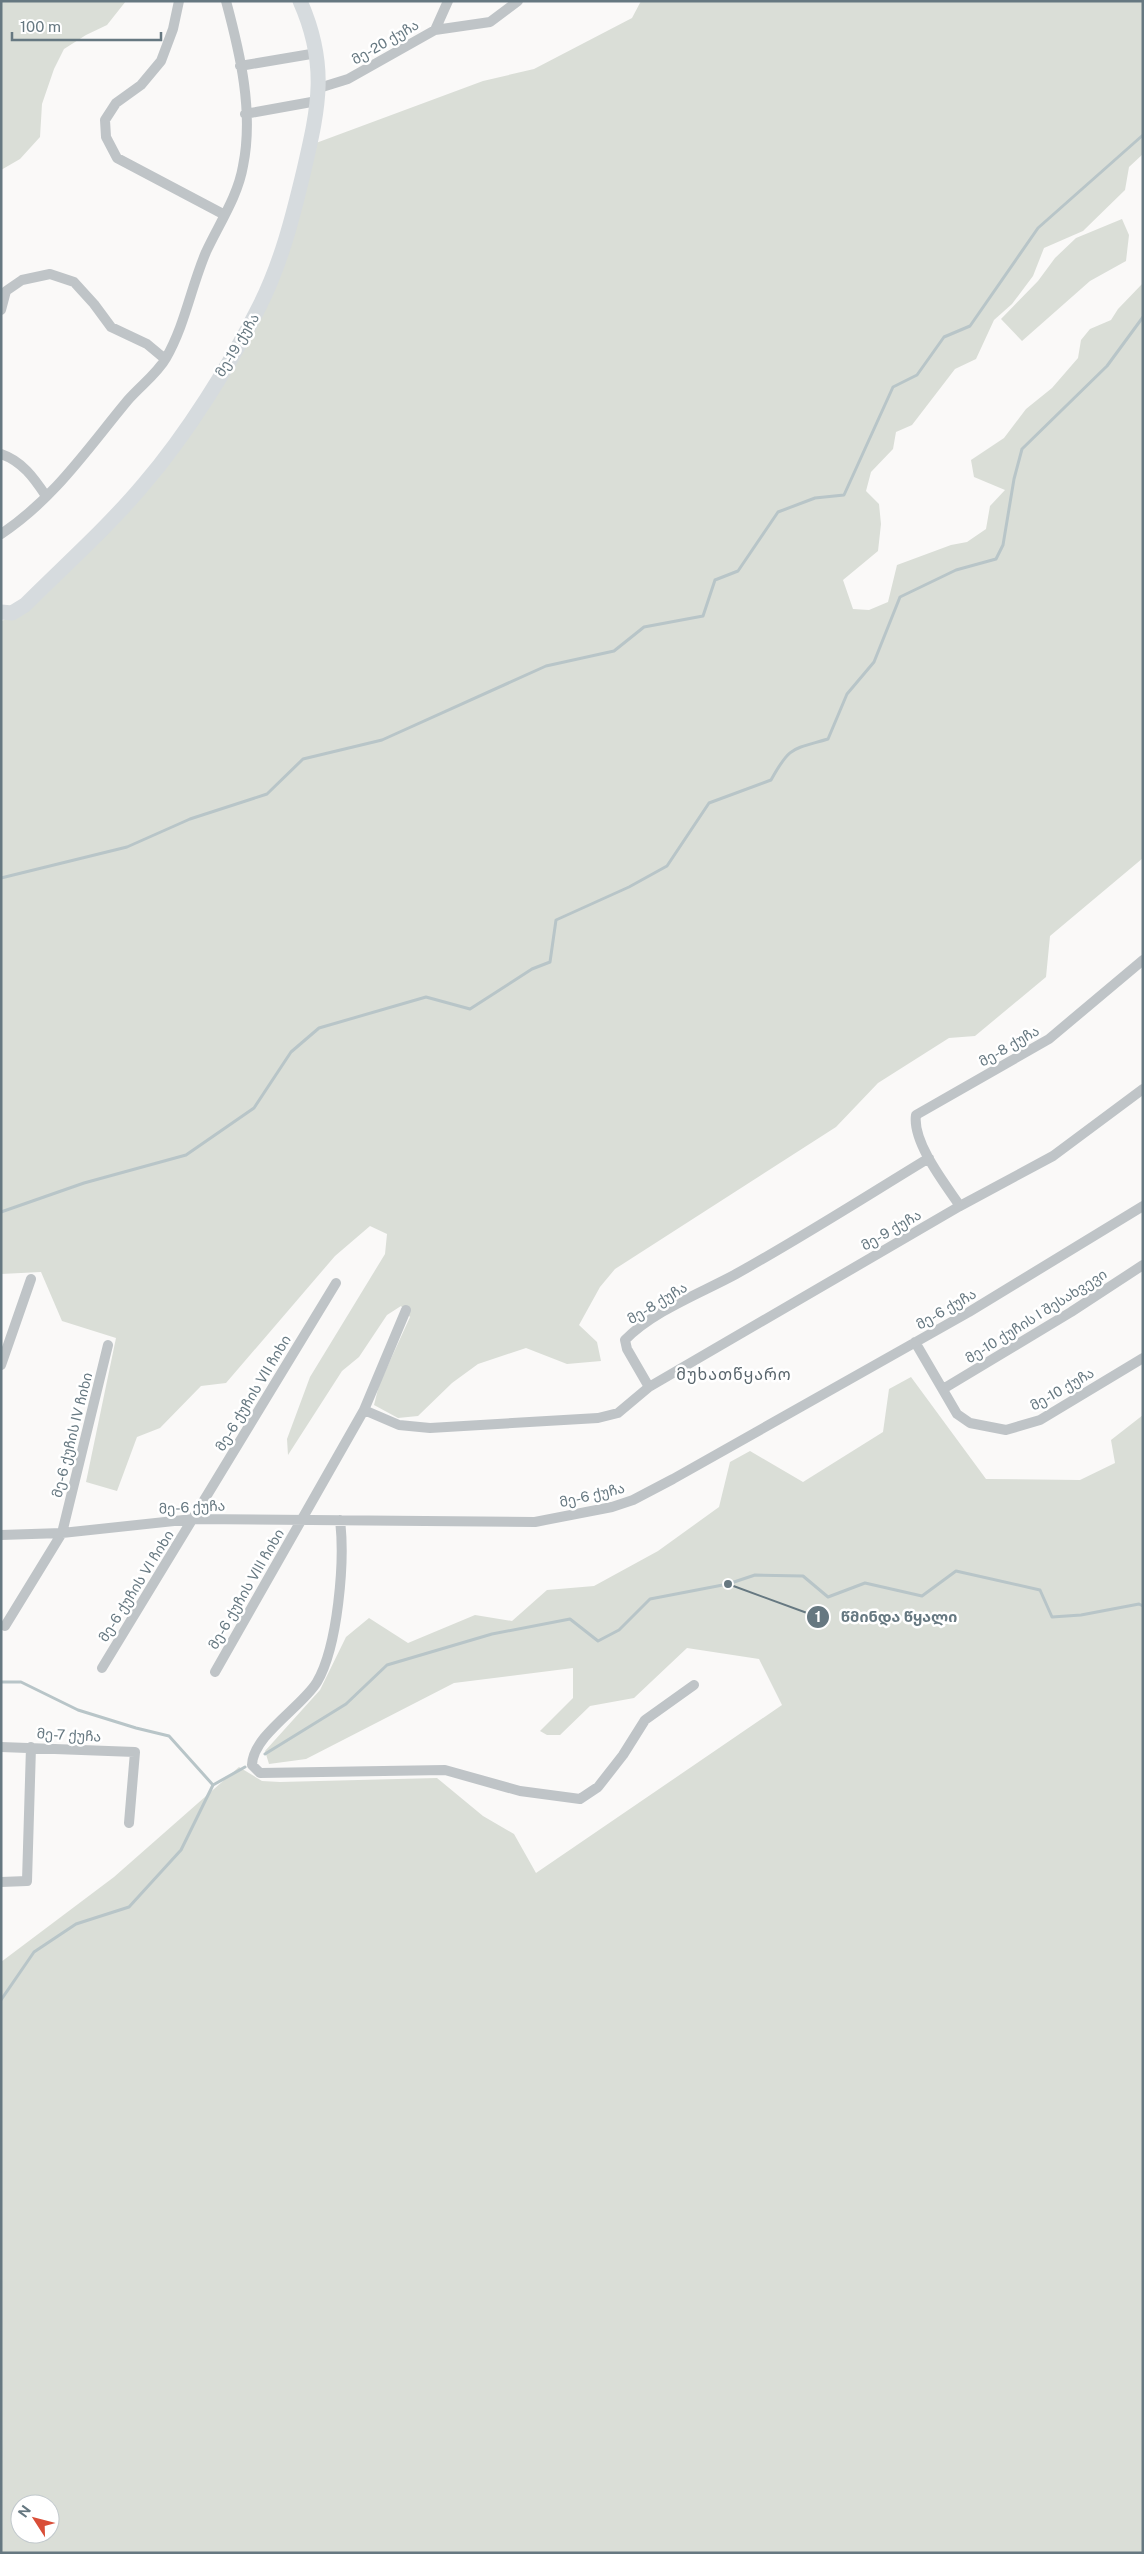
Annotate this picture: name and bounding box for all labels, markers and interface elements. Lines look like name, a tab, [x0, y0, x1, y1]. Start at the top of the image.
scale bar	[12, 10, 161, 42]
street label: მე-20 ქუჩა	[349, 16, 422, 68]
text: 100 m	[20, 18, 61, 35]
street label: მე-19 ქუჩა	[212, 310, 263, 380]
street label: მე-8 ქუჩა	[976, 1022, 1042, 1071]
street label: მე-9 ქუჩა	[858, 1206, 924, 1254]
street label: მე-10 ქუჩის I შესახვევი	[962, 1266, 1110, 1367]
street label: მე-8 ქუჩა	[624, 1279, 690, 1328]
street label: მე-6 ქუჩა	[913, 1285, 979, 1333]
street label: მე-6 ქუჩის VII ჩიხი	[212, 1332, 295, 1454]
street label: მე-10 ქუჩა	[1027, 1364, 1097, 1415]
district label: მუხათწყარო	[676, 1365, 792, 1384]
street label: მე-6 ქუჩის IV ჩიხი	[49, 1371, 96, 1499]
street label: მე-6 ქუჩა	[558, 1480, 626, 1511]
street label: მე-6 ქუჩა	[158, 1497, 226, 1518]
street label: მე-6 ქუჩის VIII ჩიხი	[205, 1526, 288, 1653]
street label: მე-6 ქუჩის VI ჩიხი	[95, 1527, 178, 1645]
callout: წმინდა წყალი	[806, 1602, 967, 1632]
text: 1	[815, 1608, 821, 1625]
text: წმინდა წყალი	[841, 1608, 957, 1626]
street label: მე-7 ქუჩა	[36, 1725, 102, 1746]
north arrow	[10, 2494, 60, 2544]
text: N	[15, 2502, 34, 2520]

